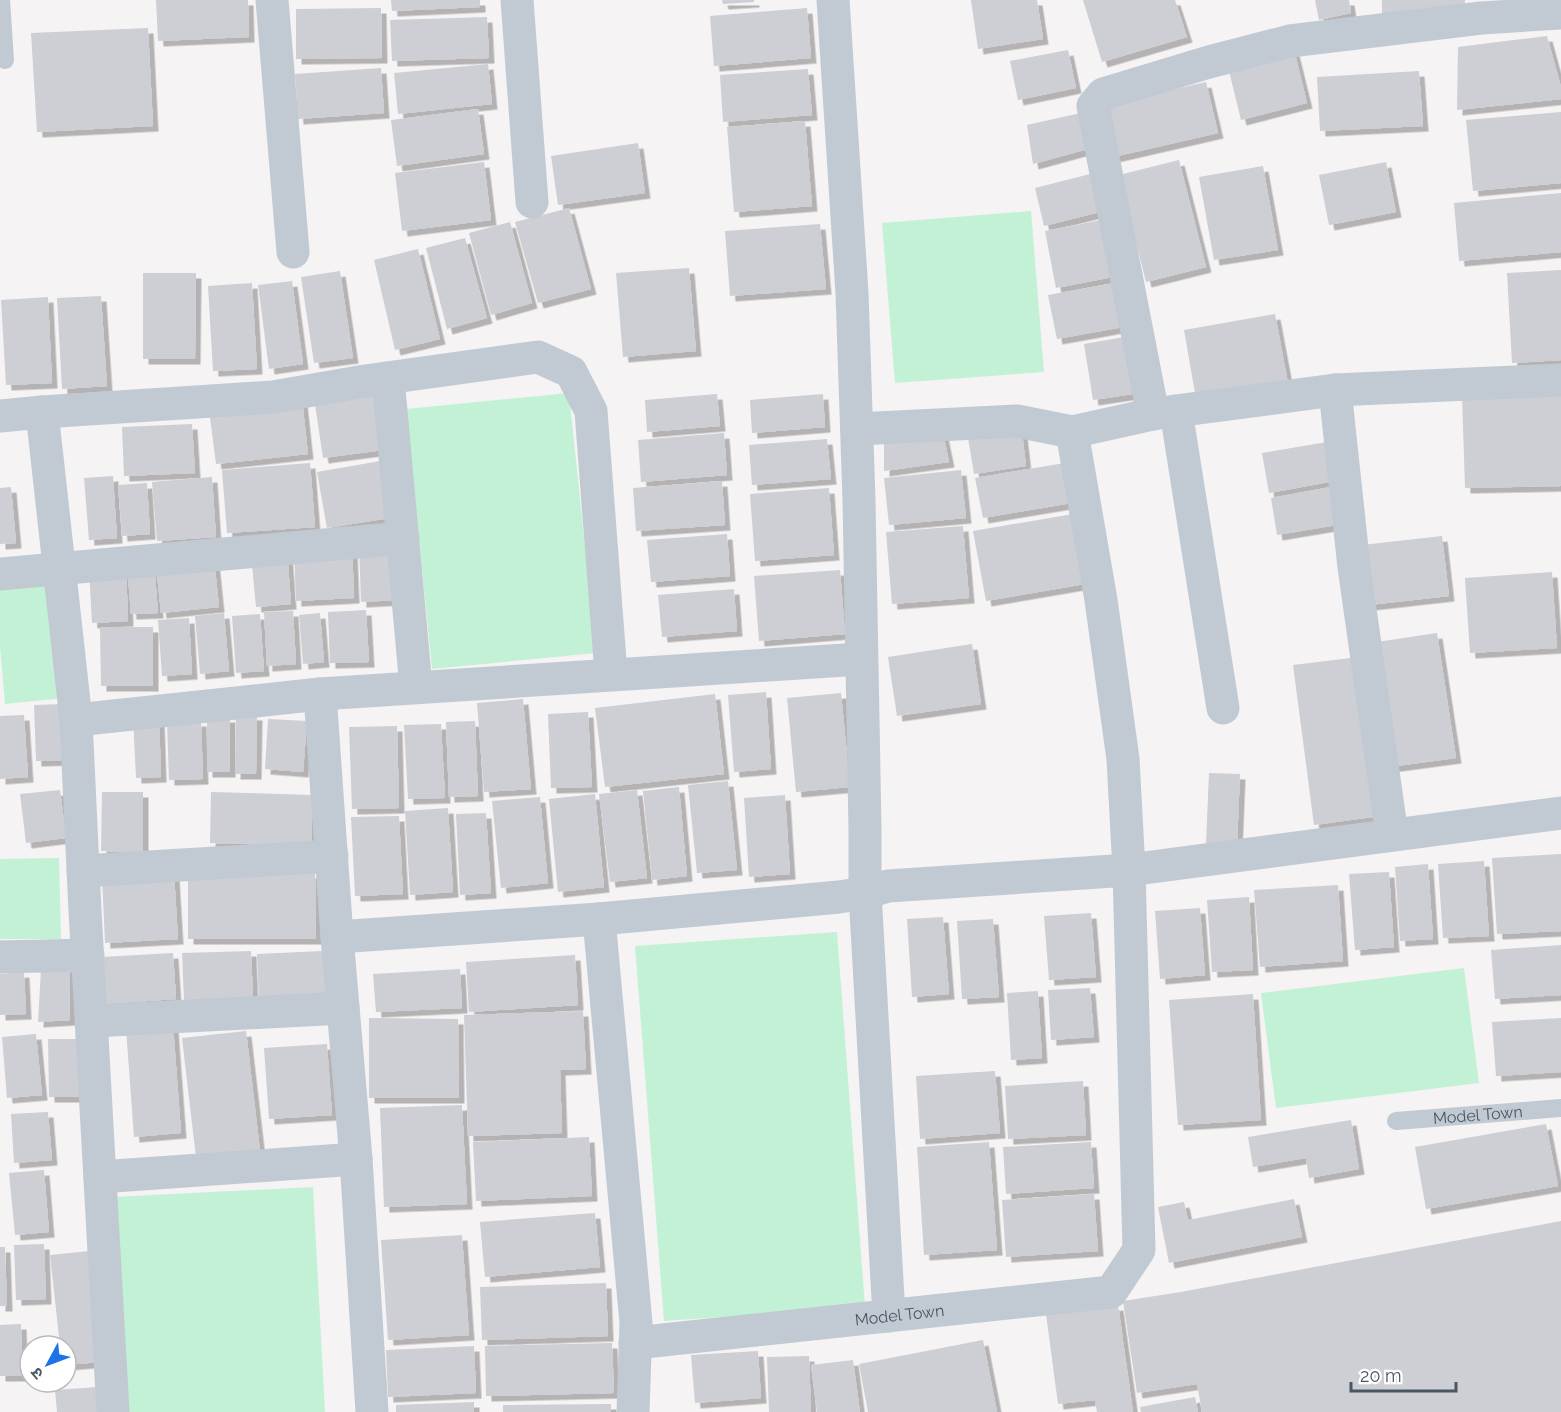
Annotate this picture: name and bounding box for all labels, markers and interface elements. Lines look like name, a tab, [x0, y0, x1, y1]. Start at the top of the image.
street label: Model Town	[1432, 1102, 1523, 1128]
street label: Model Town	[854, 1301, 945, 1329]
north arrow	[18, 1334, 78, 1394]
scale bar	[1351, 1355, 1456, 1393]
text: उ	[26, 1363, 47, 1383]
text: 20 m	[1360, 1365, 1402, 1386]

